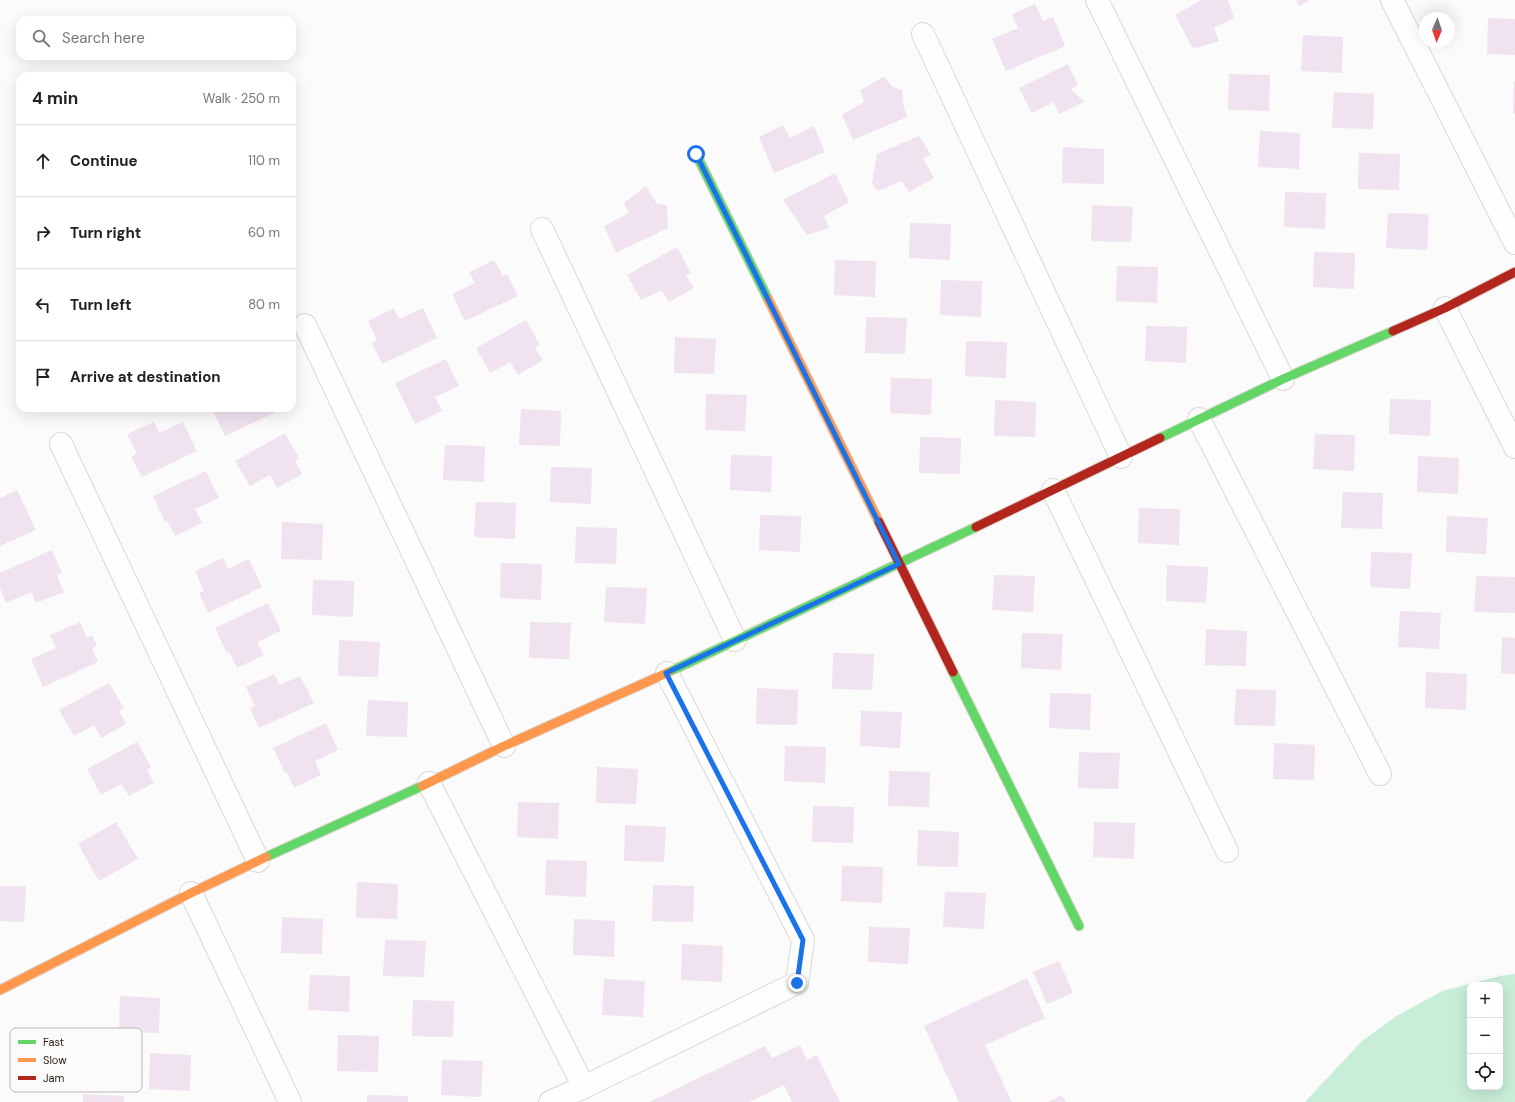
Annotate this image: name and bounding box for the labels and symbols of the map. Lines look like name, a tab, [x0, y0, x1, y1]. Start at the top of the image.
north arrow	[1419, 12, 1455, 48]
route start	[687, 145, 705, 163]
route end	[788, 974, 806, 992]
legend	[10, 1028, 142, 1092]
text: Fast	[43, 1035, 64, 1049]
text: Slow	[43, 1053, 67, 1067]
text: Jam	[43, 1071, 64, 1085]

